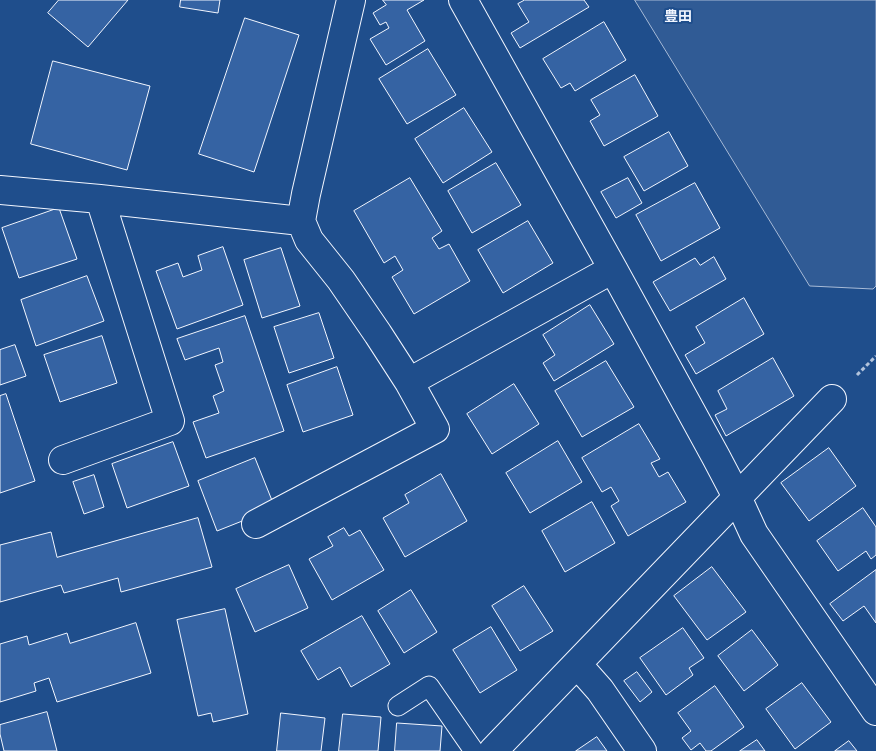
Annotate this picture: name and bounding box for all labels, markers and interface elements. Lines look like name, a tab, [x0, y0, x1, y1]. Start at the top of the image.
district label: 豊田	[664, 9, 692, 25]

